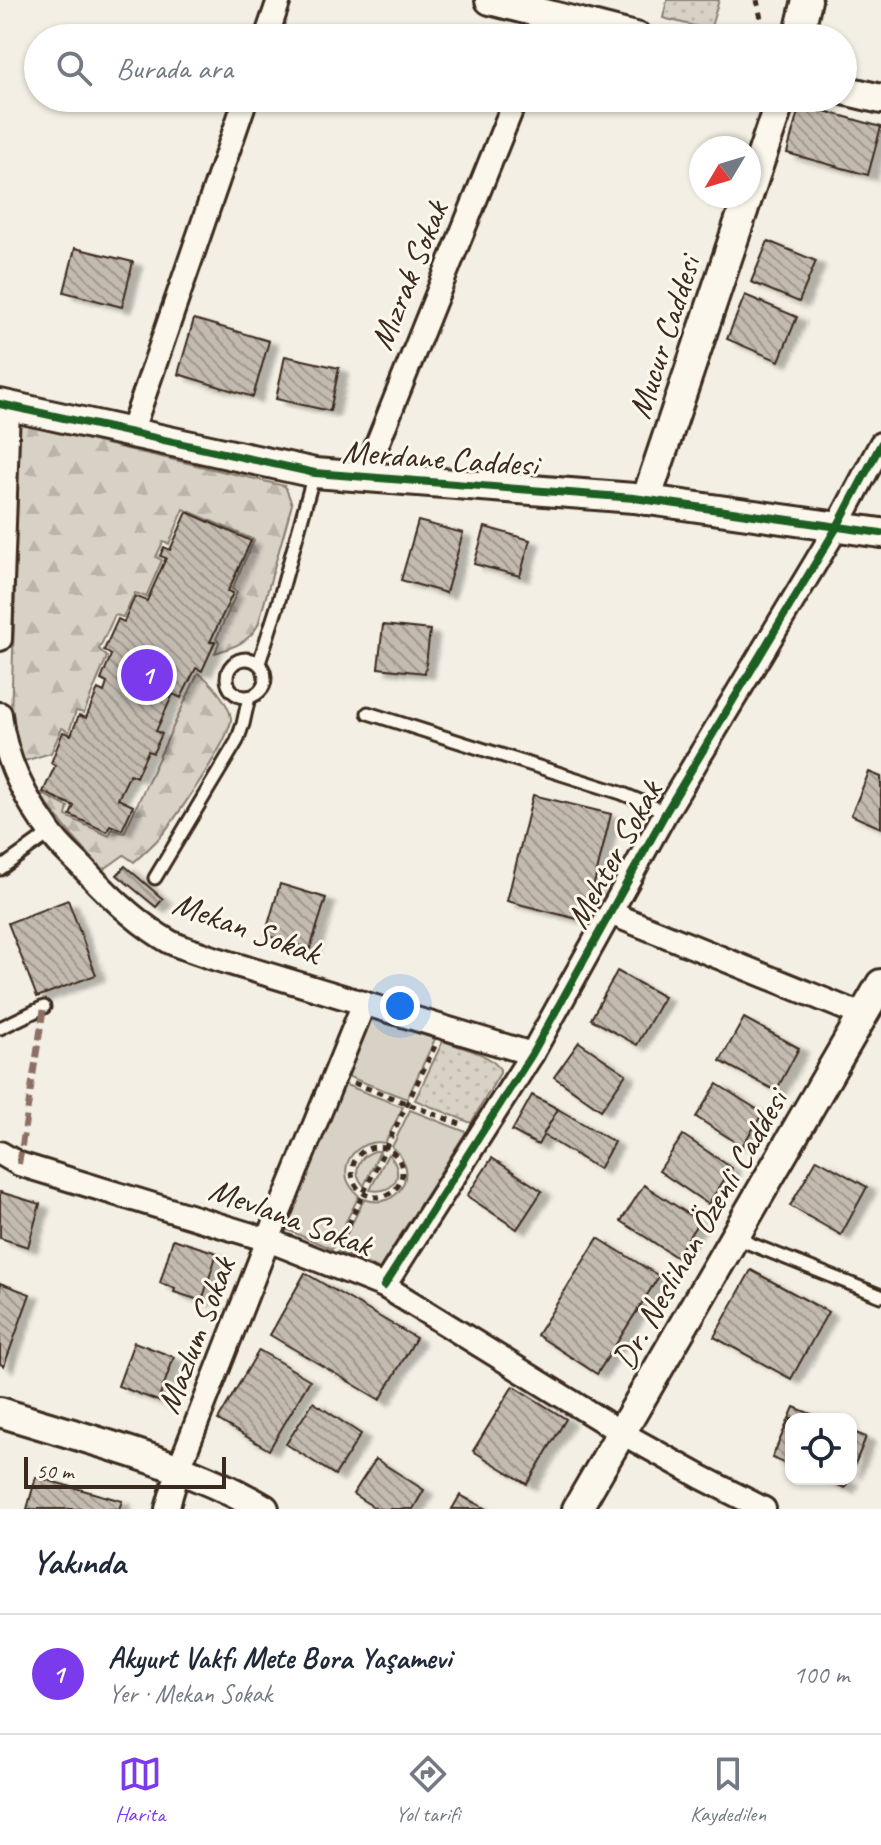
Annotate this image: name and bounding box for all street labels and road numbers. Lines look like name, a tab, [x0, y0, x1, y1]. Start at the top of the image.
street label: Mızrak Sokak	[359, 192, 459, 356]
street label: Mucur Caddesi	[617, 247, 711, 424]
street label: Merdane Caddesi	[341, 429, 544, 486]
street label: Mehter Sokak	[555, 771, 673, 936]
street label: Mekan Sokak	[167, 881, 329, 975]
street label: Dr. Neslihan Özenli Caddesi	[602, 1079, 799, 1377]
street label: Mevlana Sokak	[203, 1167, 381, 1267]
street label: Mazlum Sokak	[146, 1249, 246, 1419]

